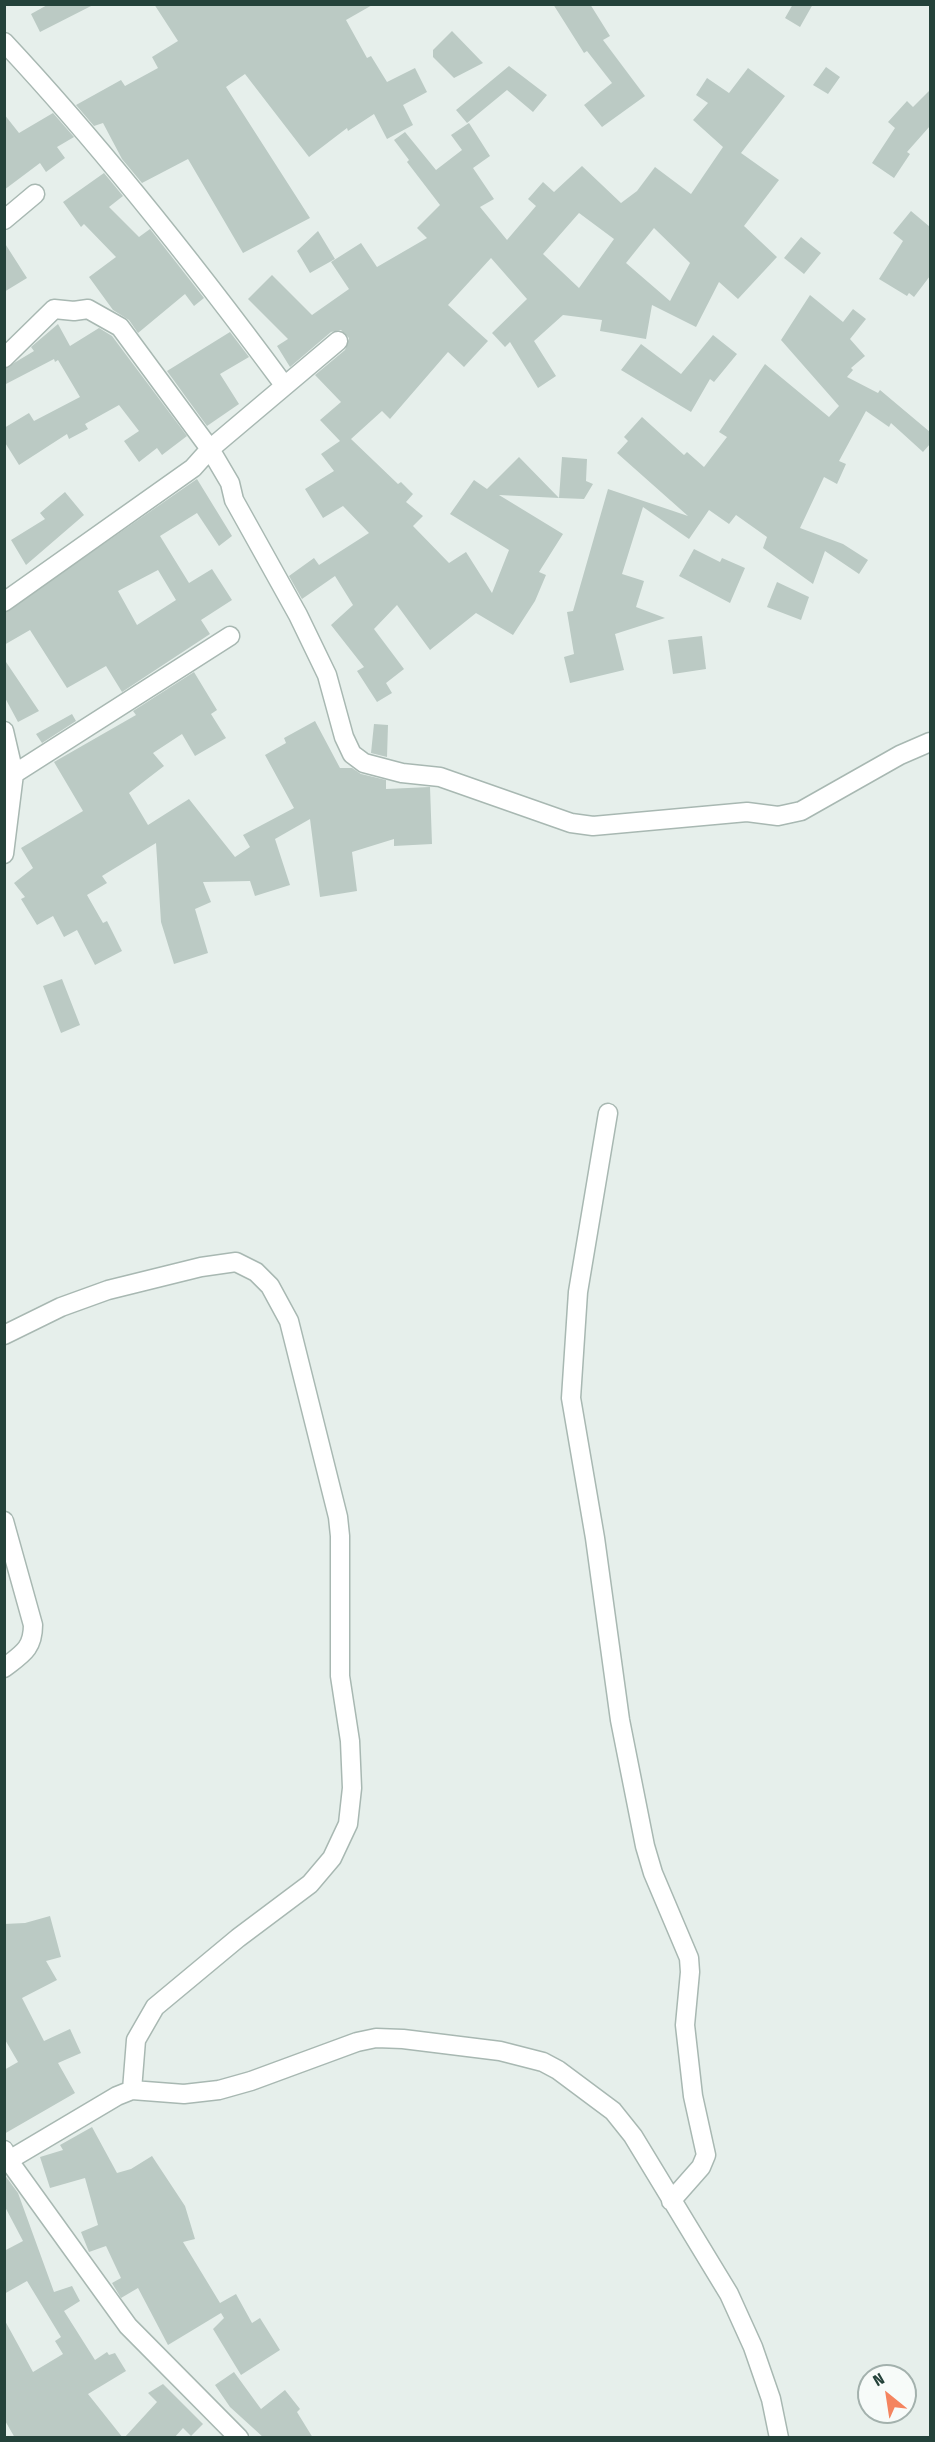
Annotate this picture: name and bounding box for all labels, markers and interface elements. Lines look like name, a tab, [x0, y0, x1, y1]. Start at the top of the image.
north arrow	[857, 2364, 917, 2424]
text: N	[870, 2369, 888, 2390]

